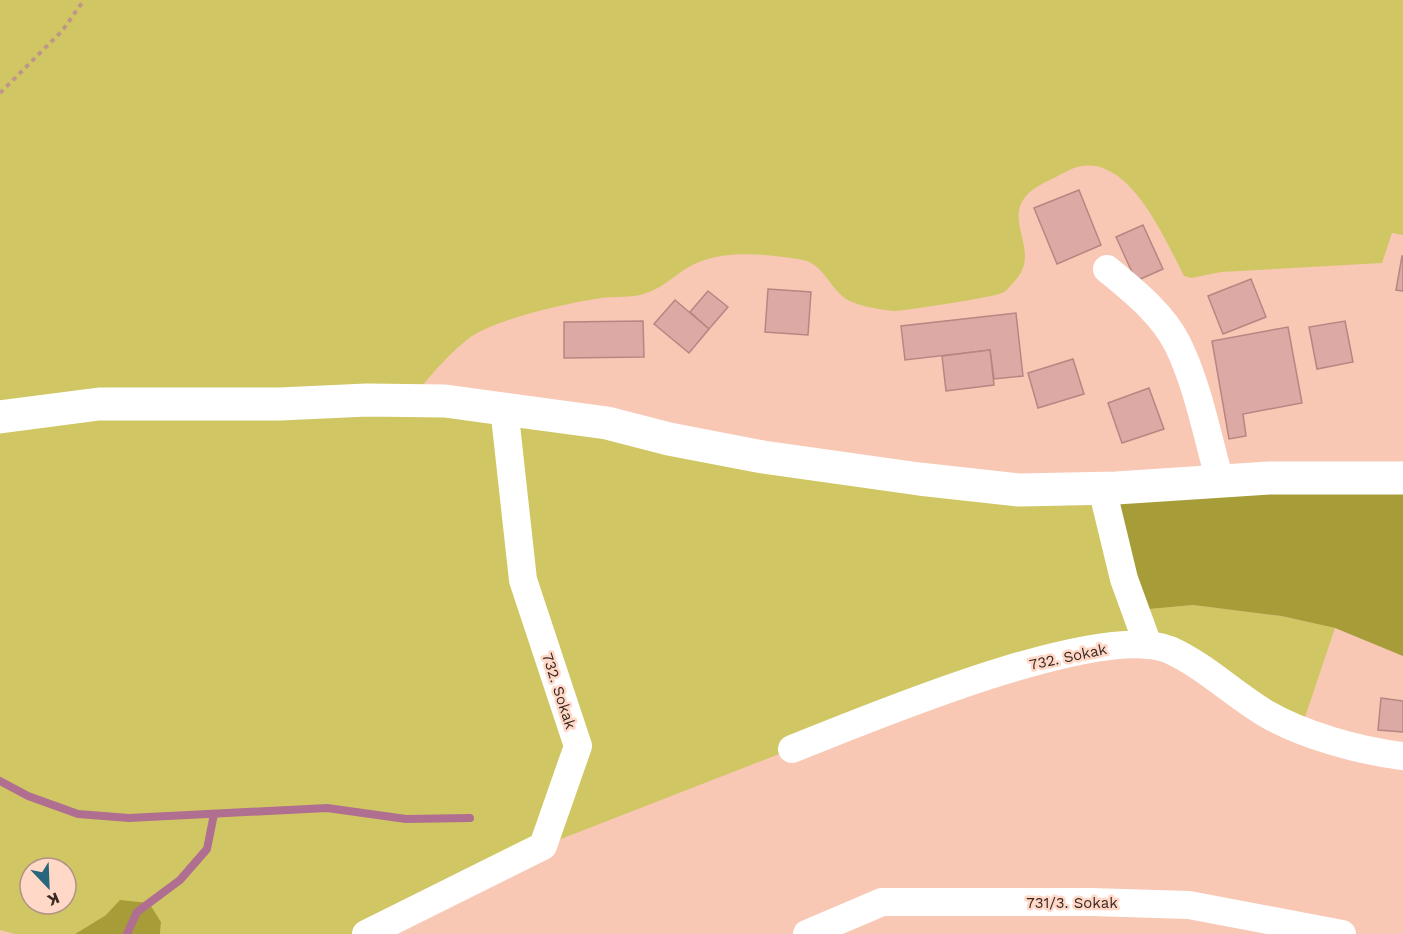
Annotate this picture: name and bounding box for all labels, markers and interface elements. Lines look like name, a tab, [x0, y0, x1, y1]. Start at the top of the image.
street label: 732. Sokak	[1027, 640, 1109, 674]
street label: 732. Sokak	[538, 651, 580, 732]
north arrow	[18, 856, 78, 916]
text: K	[45, 888, 62, 910]
street label: 731/3. Sokak	[1026, 894, 1118, 912]

